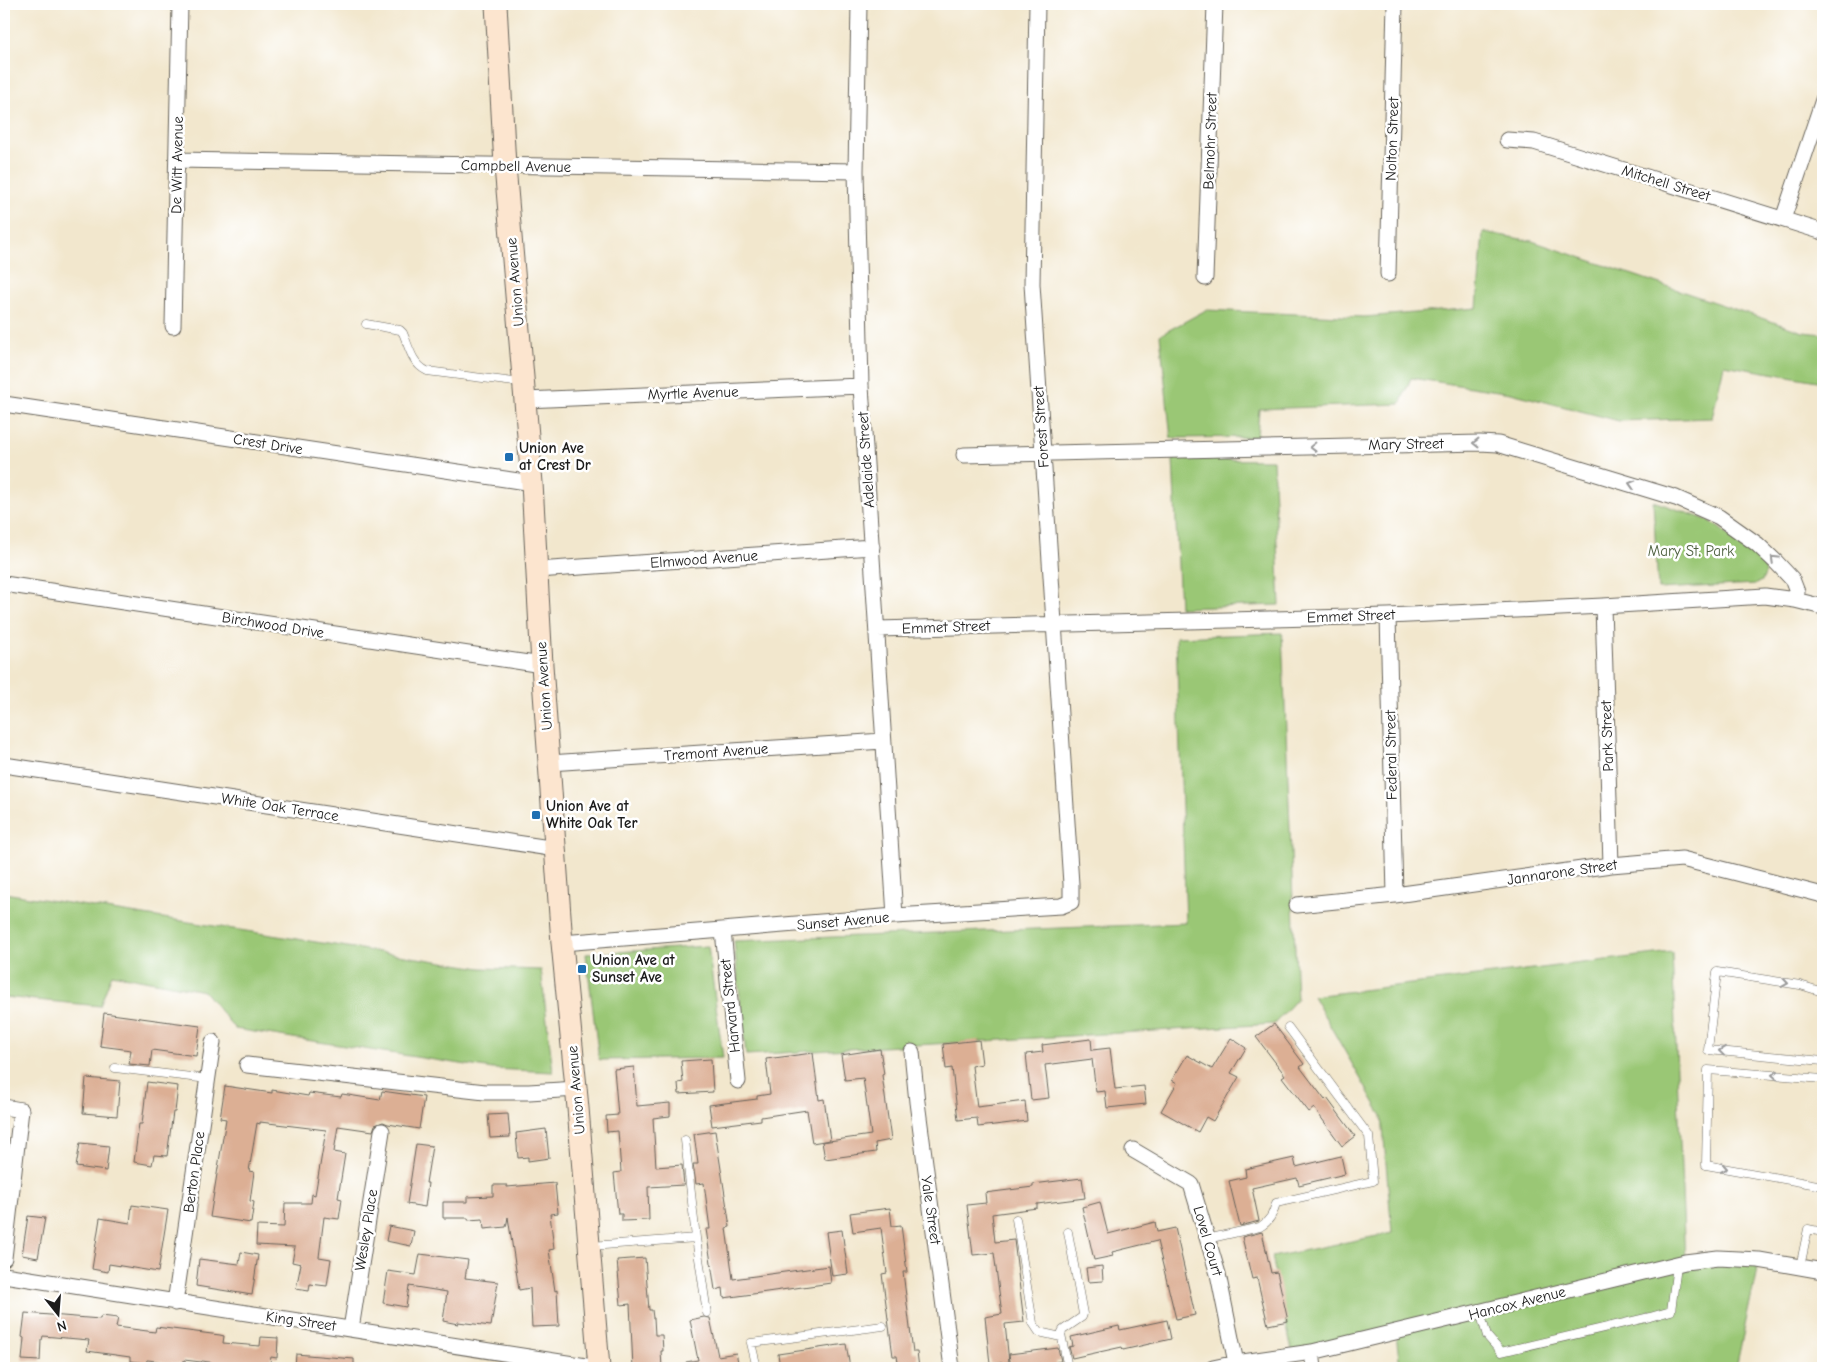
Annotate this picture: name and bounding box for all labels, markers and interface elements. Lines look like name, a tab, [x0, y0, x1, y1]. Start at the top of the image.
street label: Belmohr Street	[1199, 92, 1221, 190]
street label: Nolton Street	[1382, 96, 1402, 181]
street label: De Witt Avenue	[167, 116, 187, 214]
street label: Campbell Avenue	[461, 156, 572, 176]
street label: Mitchell Street	[1619, 161, 1713, 205]
street label: Union Avenue	[502, 236, 528, 327]
street label: Myrtle Avenue	[647, 382, 739, 404]
street label: Forest Street	[1029, 385, 1053, 469]
street label: Adelaide Street	[854, 410, 878, 509]
street label: Crest Drive	[232, 430, 305, 458]
street label: Mary Street	[1368, 434, 1445, 454]
one-way arrow	[1471, 438, 1479, 448]
place label: Union Ave at Crest Dr	[519, 439, 591, 474]
one-way arrow	[1309, 441, 1317, 452]
marker: Union Ave at Crest Dr	[503, 451, 515, 463]
one-way arrow	[1628, 480, 1637, 490]
park label: Mary St. Park	[1648, 542, 1735, 560]
street label: Elmwood Avenue	[650, 546, 759, 572]
one-way arrow	[1770, 556, 1779, 565]
street label: Emmet Street	[1307, 605, 1396, 627]
street label: Birchwood Drive	[221, 608, 326, 642]
street label: Emmet Street	[902, 616, 991, 638]
street label: Union Avenue	[532, 641, 556, 731]
street label: Park Street	[1597, 699, 1617, 772]
street label: Federal Street	[1381, 709, 1401, 800]
street label: Tremont Avenue	[663, 739, 769, 765]
street label: White Oak Terrace	[220, 789, 341, 825]
place label: Union Ave at White Oak Ter	[546, 797, 637, 832]
marker: Union Ave at White Oak Ter	[530, 809, 542, 821]
street label: Jannarone Street	[1506, 855, 1619, 889]
street label: Sunset Avenue	[796, 908, 891, 934]
place label: Union Ave at Sunset Ave	[592, 951, 676, 986]
street label: Harvard Street	[716, 957, 744, 1054]
marker: Union Ave at Sunset Ave	[576, 963, 588, 975]
one-way arrow	[1781, 977, 1790, 987]
street label: Union Avenue	[563, 1044, 589, 1135]
one-way arrow	[1718, 1046, 1726, 1057]
one-way arrow	[1770, 1070, 1778, 1081]
street label: Berton Place	[179, 1130, 209, 1214]
one-way arrow	[1720, 1162, 1729, 1173]
street label: Yale Street	[917, 1175, 945, 1246]
street label: Wesley Place	[351, 1187, 381, 1272]
street label: Lovel Court	[1189, 1204, 1227, 1279]
street label: Hancox Avenue	[1467, 1282, 1568, 1324]
north arrow	[32, 1290, 82, 1340]
street label: King Street	[265, 1307, 338, 1335]
text: N	[55, 1316, 69, 1335]

